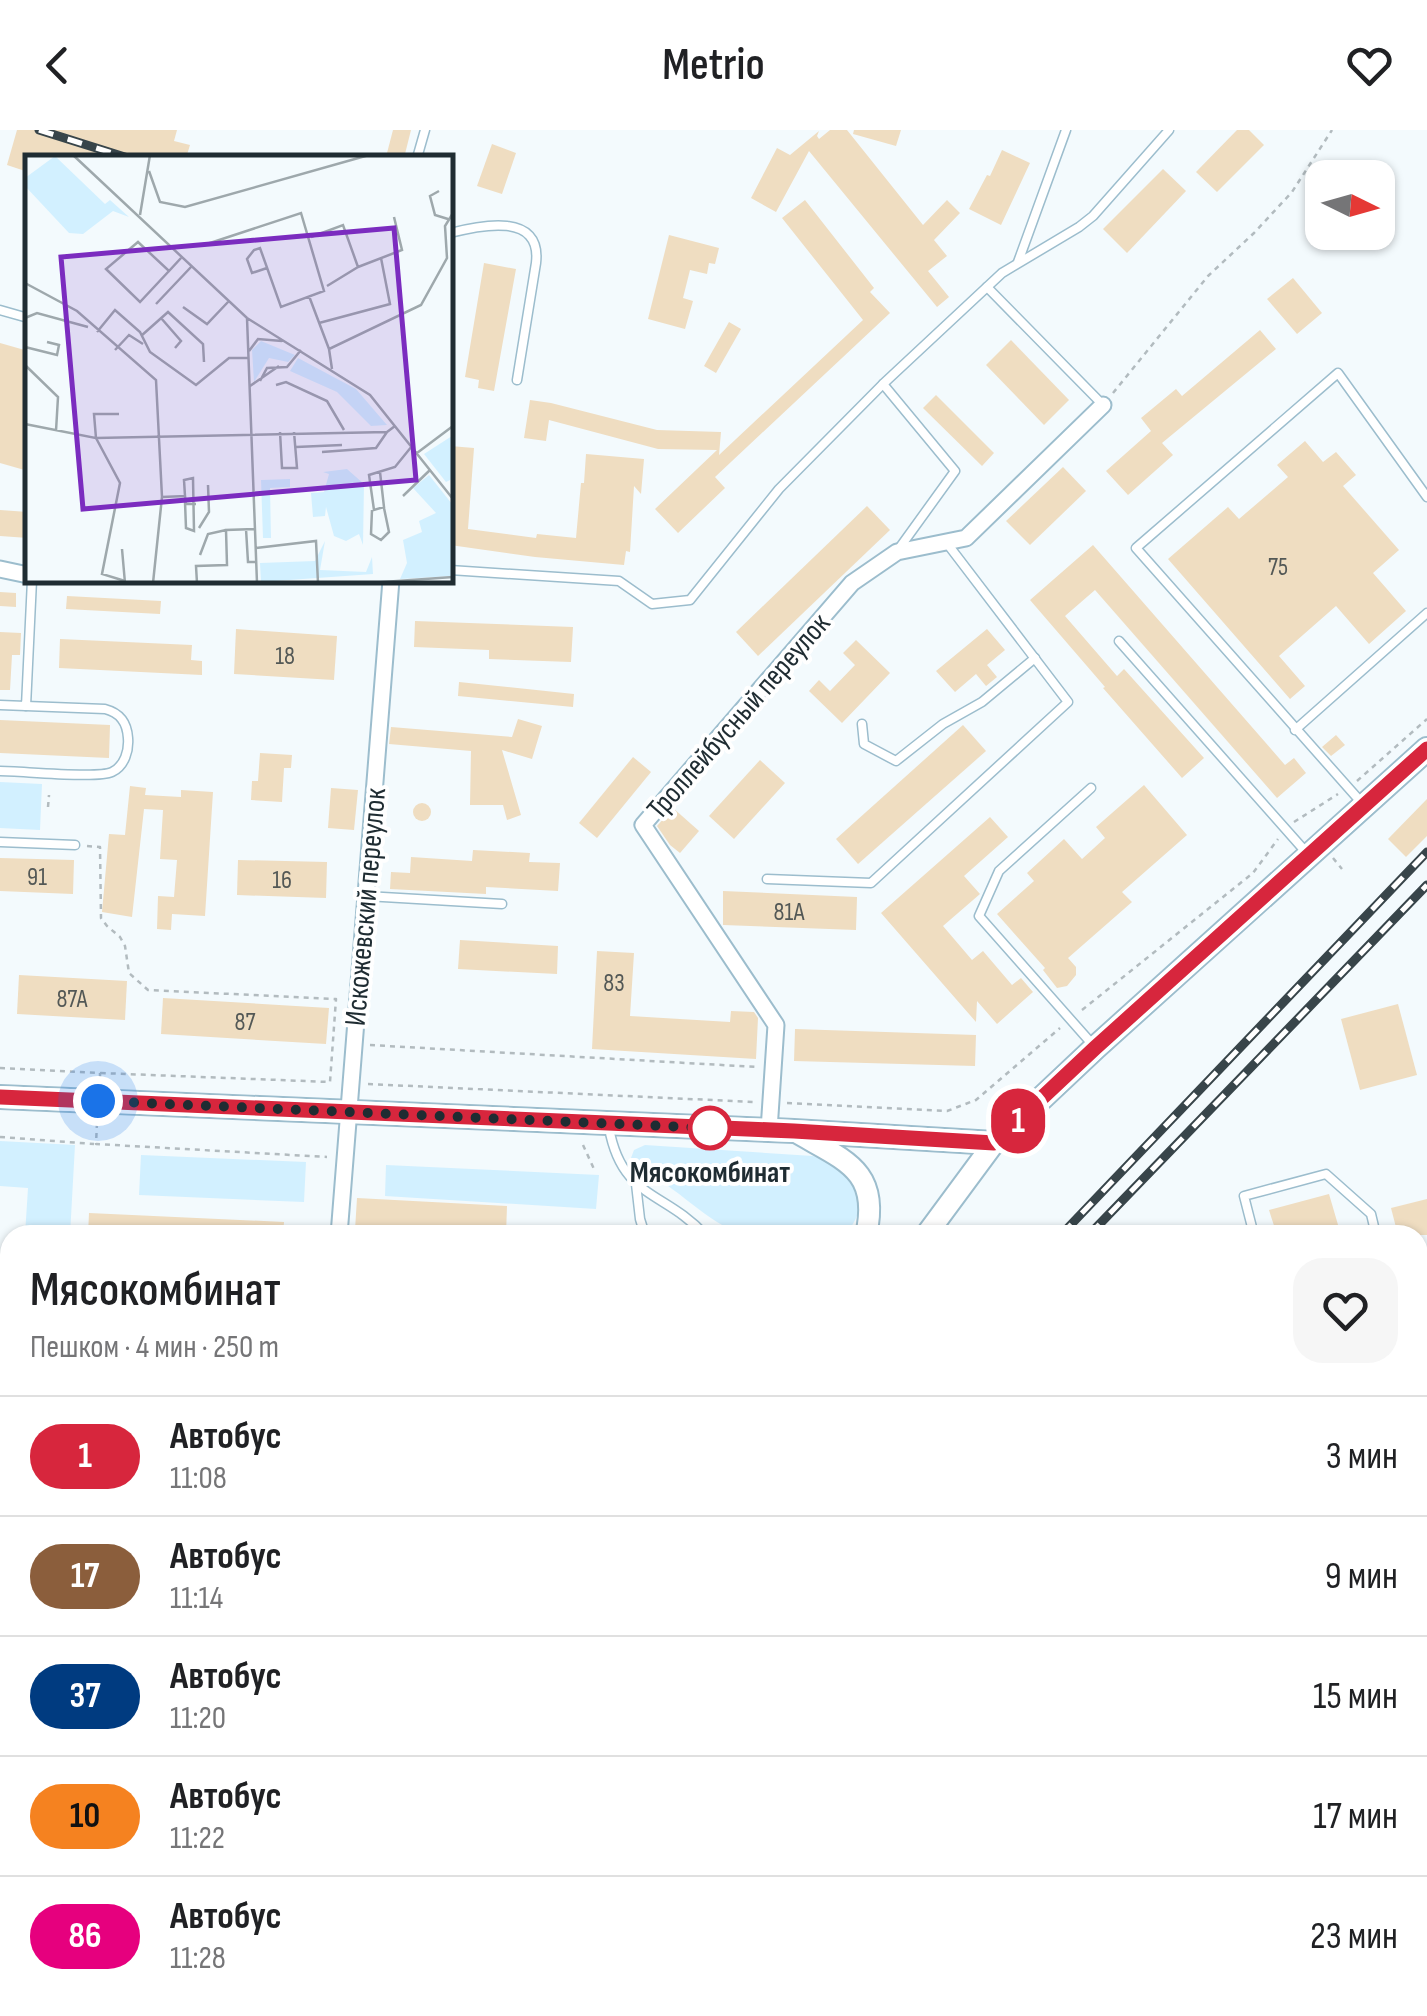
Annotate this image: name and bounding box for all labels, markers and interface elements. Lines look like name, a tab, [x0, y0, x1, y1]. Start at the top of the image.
icon: back	[30, 38, 85, 93]
text: Metrio	[662, 38, 765, 93]
icon: heart	[1342, 38, 1397, 93]
inset map	[25, 155, 452, 582]
north arrow	[1305, 160, 1395, 250]
map controls	[1305, 160, 1395, 250]
house number: 75	[1268, 552, 1288, 583]
street label: Троллейбусный переулок	[640, 606, 838, 827]
house number: 18	[275, 641, 295, 672]
street label: Искожевский переулок	[338, 786, 394, 1027]
house number: 91	[27, 862, 47, 893]
house number: 16	[272, 865, 292, 896]
house number: 81А	[774, 897, 805, 928]
house number: 83	[603, 968, 625, 999]
house number: 87А	[56, 984, 88, 1015]
house number: 87	[235, 1007, 255, 1038]
your location	[73, 1076, 123, 1126]
line badge: 1	[986, 1088, 1050, 1154]
text: 1	[1011, 1100, 1025, 1143]
marker: Мясокомбинат	[689, 1107, 731, 1149]
place label: Мясокомбинат	[630, 1155, 790, 1191]
button: heart	[1293, 1258, 1398, 1363]
text: Мясокомбинат	[30, 1262, 281, 1319]
text: Пешком · 4 мин · 250 m	[30, 1328, 279, 1367]
text: Автобус	[170, 1414, 281, 1459]
text: 3 мин	[1326, 1434, 1398, 1479]
text: 1	[78, 1435, 92, 1478]
text: 11:08	[170, 1459, 227, 1498]
text: Автобус	[170, 1534, 281, 1579]
text: 9 мин	[1325, 1554, 1398, 1599]
text: 17	[71, 1555, 99, 1598]
text: 11:14	[170, 1579, 223, 1618]
text: Автобус	[170, 1654, 281, 1699]
text: 15 мин	[1313, 1674, 1398, 1719]
text: 37	[70, 1675, 100, 1718]
text: 11:20	[170, 1699, 226, 1738]
text: Автобус	[170, 1774, 281, 1819]
text: 17 мин	[1313, 1794, 1398, 1839]
text: 10	[70, 1795, 100, 1838]
text: 11:22	[170, 1819, 225, 1858]
text: Автобус	[170, 1894, 281, 1939]
text: 23 мин	[1310, 1914, 1398, 1959]
text: 86	[68, 1915, 102, 1958]
text: 11:28	[170, 1939, 226, 1978]

